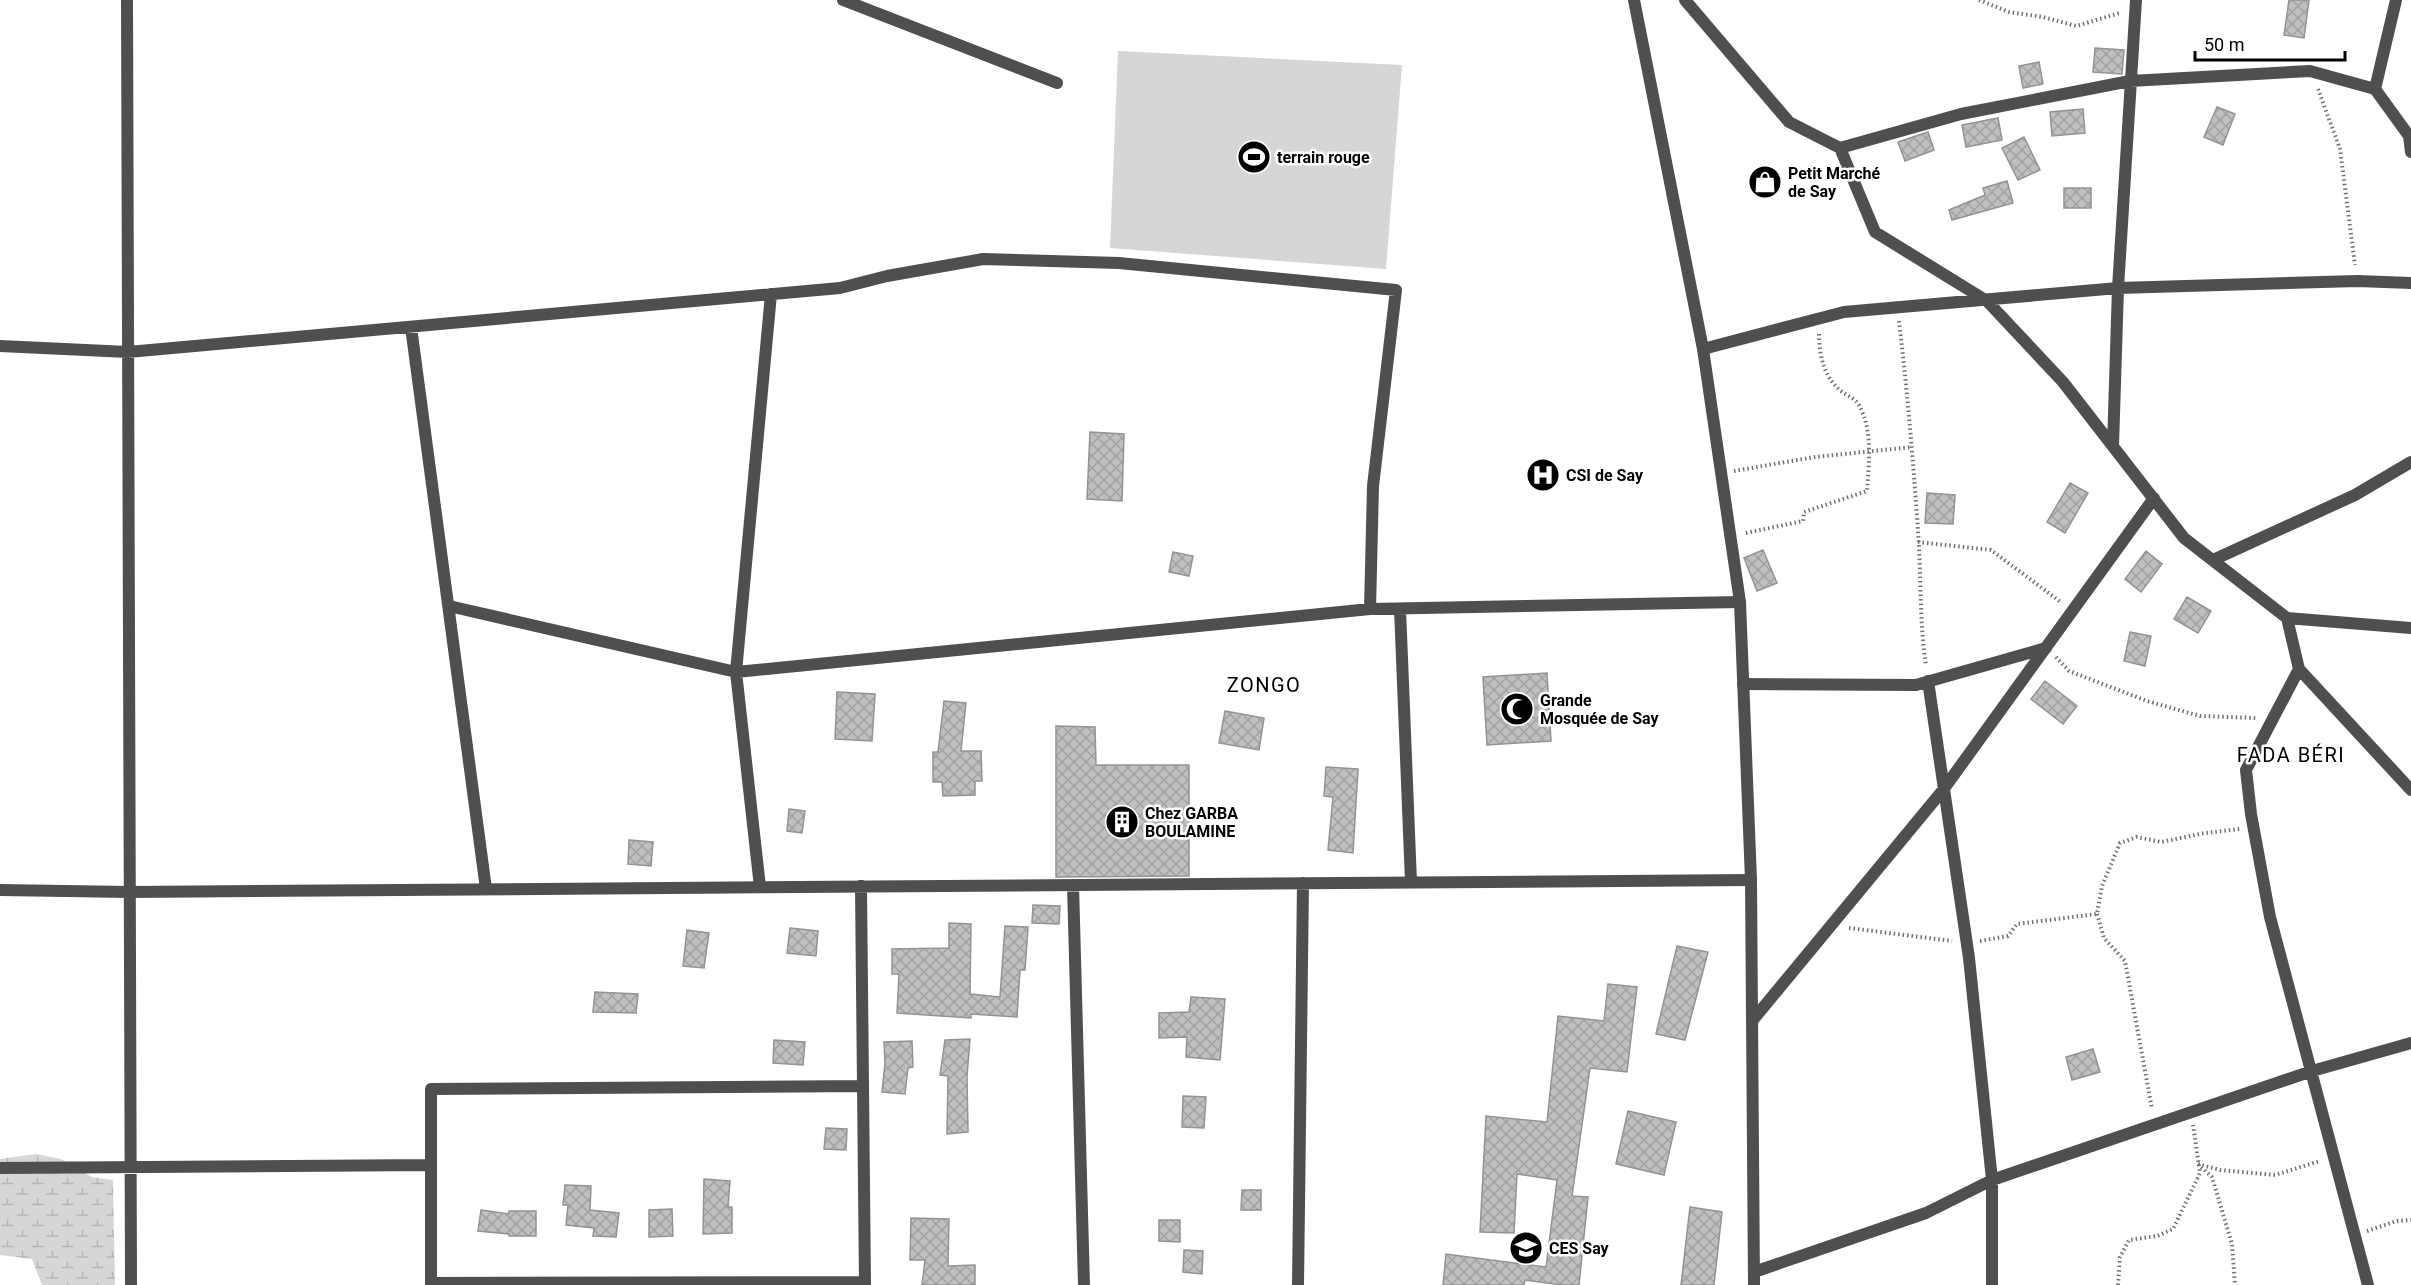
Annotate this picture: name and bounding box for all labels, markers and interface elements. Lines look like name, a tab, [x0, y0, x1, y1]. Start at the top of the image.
scale bar	[2195, 24, 2345, 62]
text: 50 m	[2204, 34, 2244, 55]
sports icon: terrain rouge	[1236, 139, 1272, 175]
place label: terrain rouge	[1277, 148, 1370, 167]
shop icon: Petit Marché de Say	[1747, 164, 1783, 200]
place label: Petit Marché de Say	[1788, 164, 1880, 201]
hospital icon: CSI de Say	[1525, 457, 1561, 493]
place label: CSI de Say	[1566, 466, 1644, 485]
district label: ZONGO	[1227, 673, 1301, 697]
mosque icon: Grande Mosquée de Say	[1499, 691, 1535, 727]
place label: Grande Mosquée de Say	[1540, 691, 1659, 728]
district label: FADA BÉRI	[2237, 743, 2345, 767]
building icon: Chez GARBA BOULAMINE	[1104, 804, 1140, 840]
place label: Chez GARBA BOULAMINE	[1145, 804, 1238, 841]
school or university icon: CES Say	[1508, 1230, 1544, 1266]
place label: CES Say	[1549, 1239, 1610, 1258]

